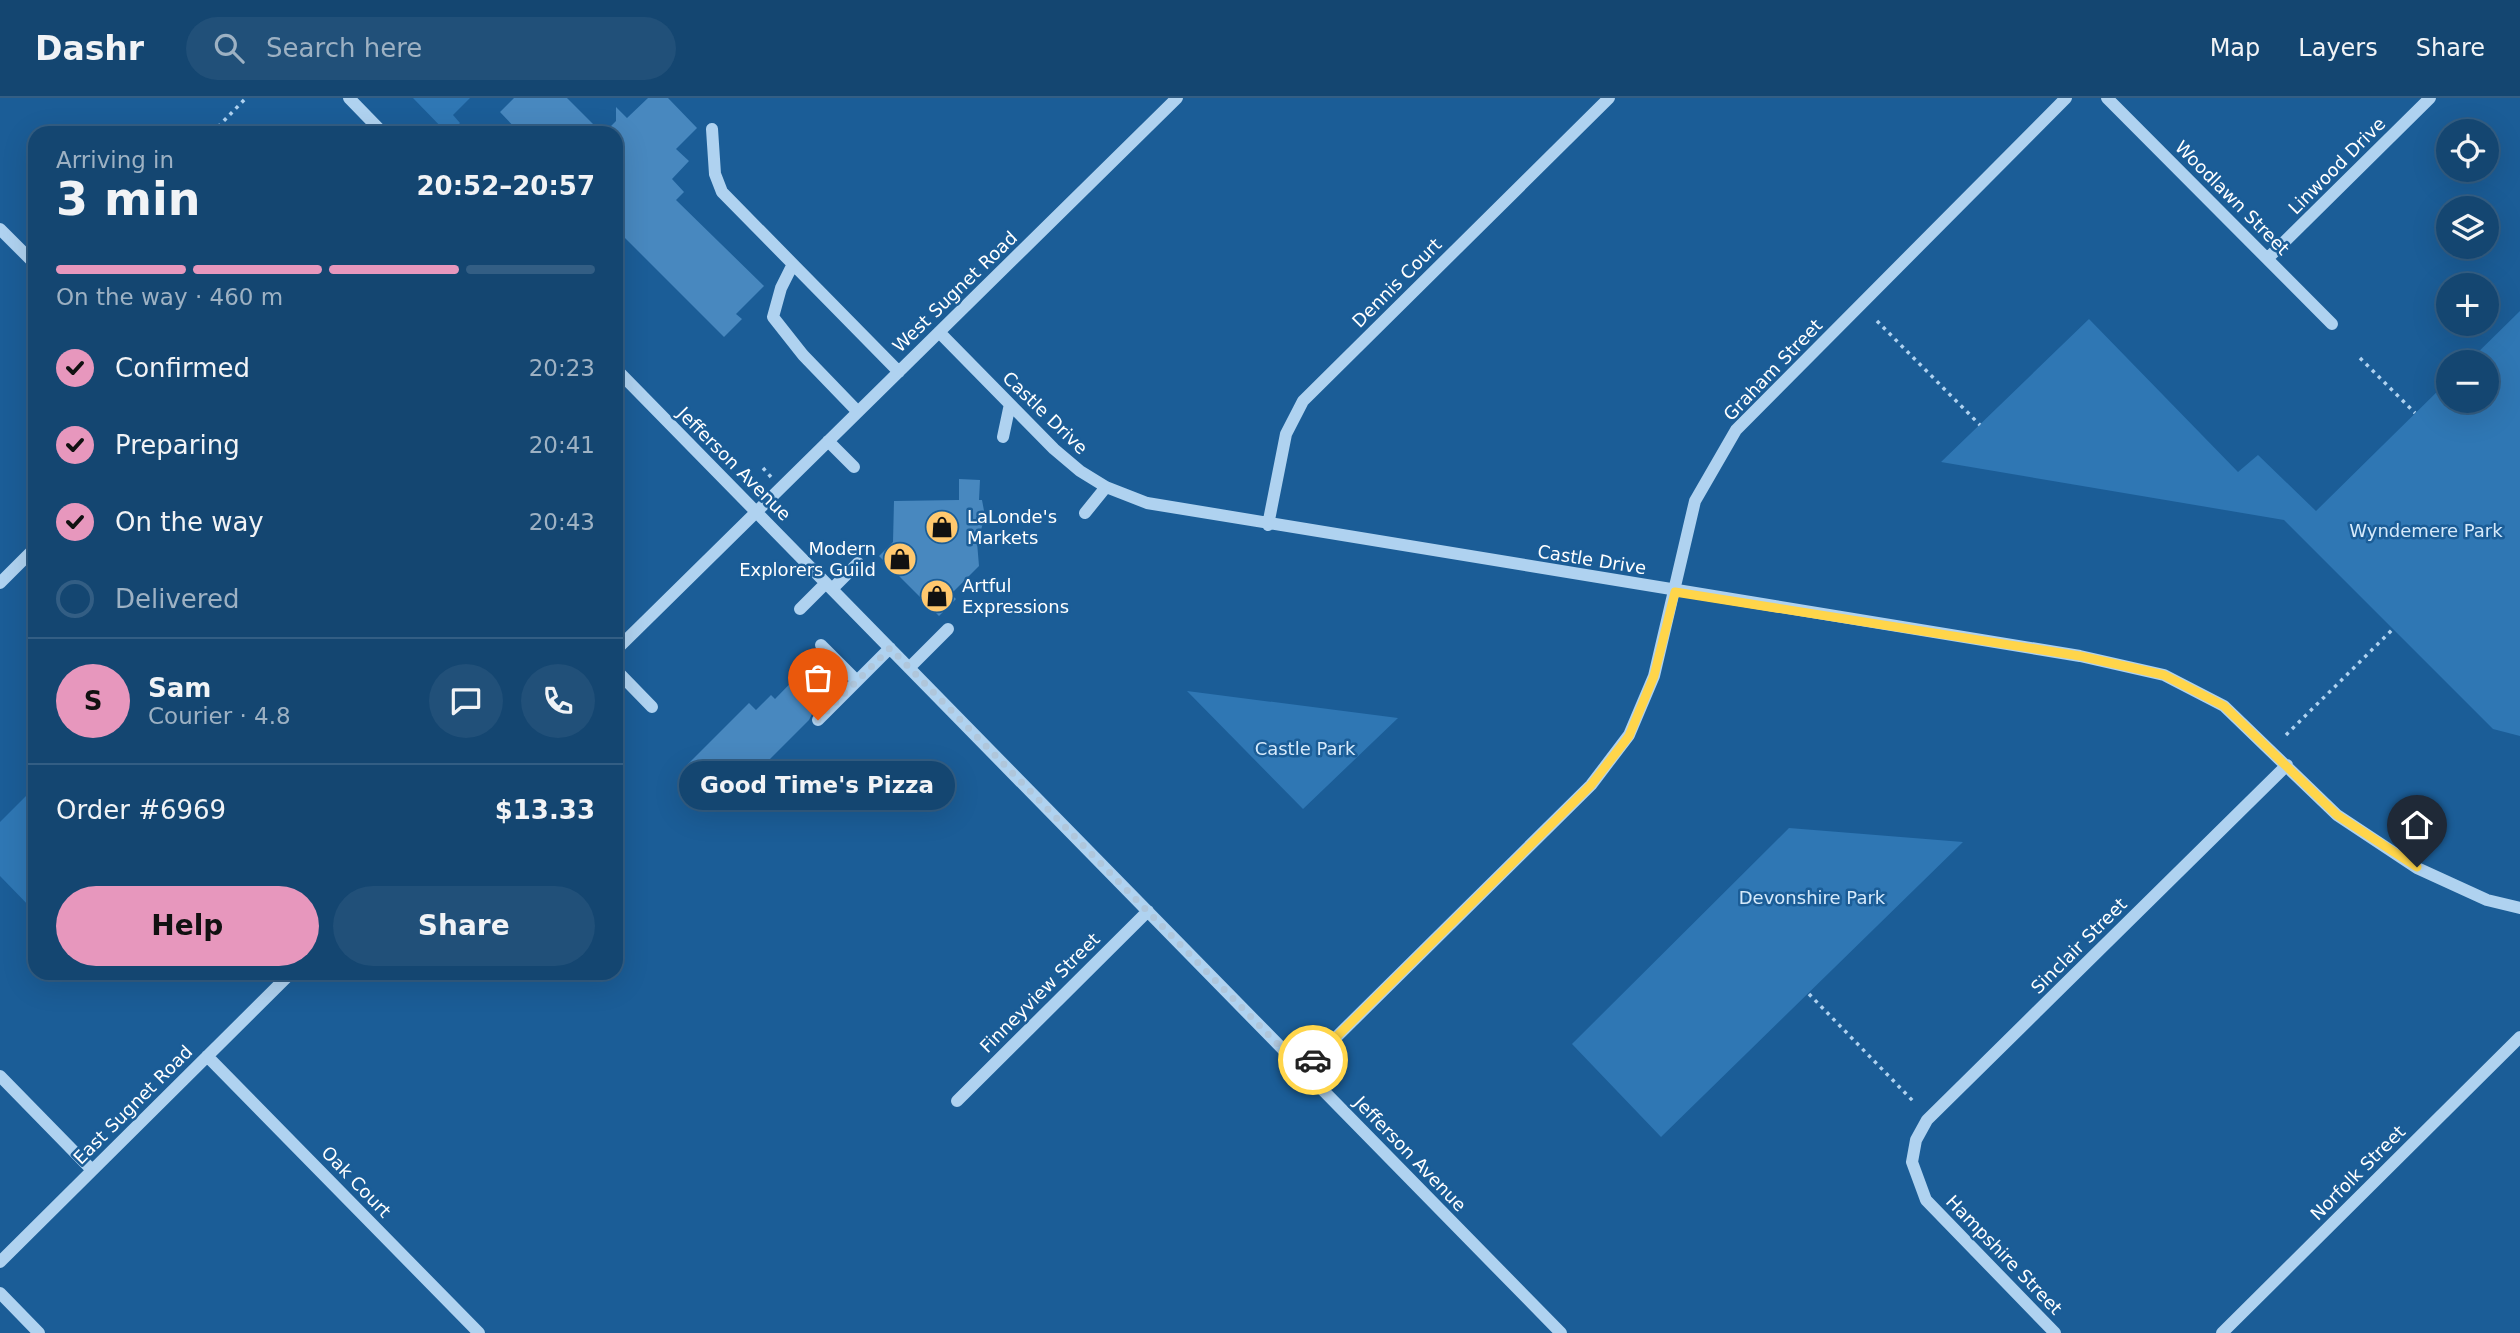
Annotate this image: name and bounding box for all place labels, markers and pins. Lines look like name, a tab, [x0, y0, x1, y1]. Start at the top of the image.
place label: LaLonde's Markets	[967, 506, 1057, 548]
shop icon: LaLonde's Markets	[923, 508, 961, 546]
place label: Modern Explorers Guild	[739, 538, 876, 580]
shop icon: Modern Explorers Guild	[881, 540, 919, 578]
place label: Artful Expressions	[962, 575, 1069, 617]
shop icon: Artful Expressions	[918, 577, 956, 615]
pin	[788, 648, 848, 720]
callout: Good Time's Pizza	[680, 762, 956, 811]
pin	[2387, 795, 2447, 867]

